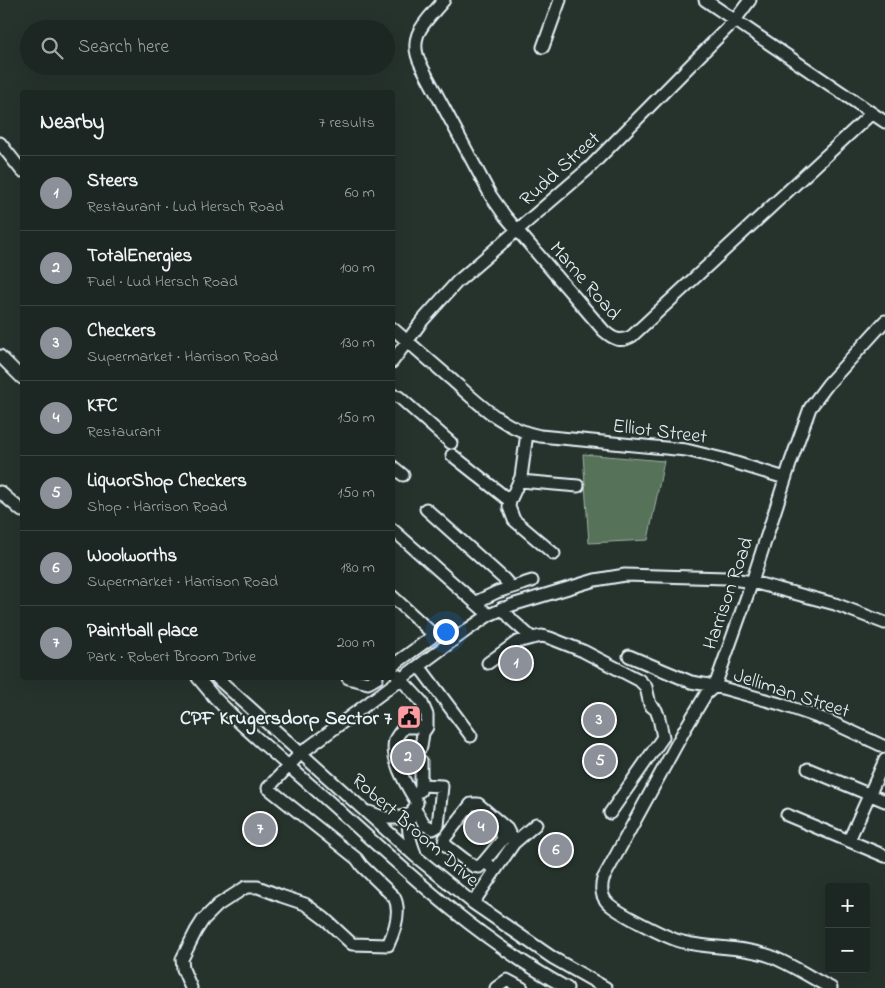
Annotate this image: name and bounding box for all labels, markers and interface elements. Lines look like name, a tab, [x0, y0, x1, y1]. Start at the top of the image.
search box	[20, 20, 395, 75]
icon: search	[38, 34, 66, 62]
text: Search here	[78, 34, 169, 61]
text: Nearby	[40, 108, 104, 138]
text: 7 results	[319, 111, 375, 135]
street label: Rudd Street	[514, 125, 608, 214]
text: Steers	[87, 168, 138, 195]
text: 1	[53, 181, 59, 205]
text: 60 m	[345, 181, 375, 205]
text: Restaurant · Lud Hersch Road	[87, 195, 284, 219]
street label: Marne Road	[542, 236, 627, 328]
text: TotalEnergies	[87, 243, 192, 270]
text: 2	[52, 256, 60, 280]
text: 100 m	[340, 256, 375, 280]
text: Fuel · Lud Hersch Road	[87, 270, 238, 294]
text: Checkers	[87, 318, 156, 345]
text: 3	[53, 331, 59, 355]
text: 130 m	[340, 331, 375, 355]
text: Supermarket · Harrison Road	[87, 345, 278, 369]
text: KFC	[87, 393, 117, 420]
text: 4	[53, 406, 59, 430]
text: 150 m	[337, 406, 375, 430]
street label: Elliot Street	[611, 412, 709, 453]
text: Restaurant	[87, 420, 161, 444]
text: LiquorShop Checkers	[87, 468, 247, 495]
text: 5	[51, 481, 61, 505]
text: 150 m	[337, 481, 375, 505]
text: Shop · Harrison Road	[87, 495, 227, 519]
street label: Harrison Road	[697, 534, 762, 654]
text: Woolworths	[87, 543, 177, 570]
text: 6	[52, 556, 60, 580]
text: 180 m	[341, 556, 375, 580]
text: Supermarket · Harrison Road	[87, 570, 278, 594]
text: Paintball place	[87, 618, 198, 645]
your location	[433, 619, 459, 645]
text: 7	[53, 631, 59, 655]
text: 200 m	[337, 631, 375, 655]
pin: 1	[500, 644, 532, 682]
text: Park · Robert Broom Drive	[87, 645, 256, 669]
street label: Jelliman Street	[729, 662, 853, 727]
pin: 3	[583, 701, 615, 739]
public building icon: CPF Krugersdorp Sector 7	[396, 704, 422, 730]
place label: CPF Krugersdorp Sector 7	[180, 705, 393, 735]
pin: 2	[392, 738, 424, 776]
pin: 5	[584, 742, 616, 780]
street label: Robert Broom Drive	[344, 767, 485, 895]
pin: 4	[465, 808, 497, 846]
pin: 7	[244, 810, 276, 848]
pin: 6	[540, 831, 572, 869]
map controls	[825, 883, 870, 973]
button: +	[825, 883, 870, 928]
button: −	[825, 928, 870, 973]

